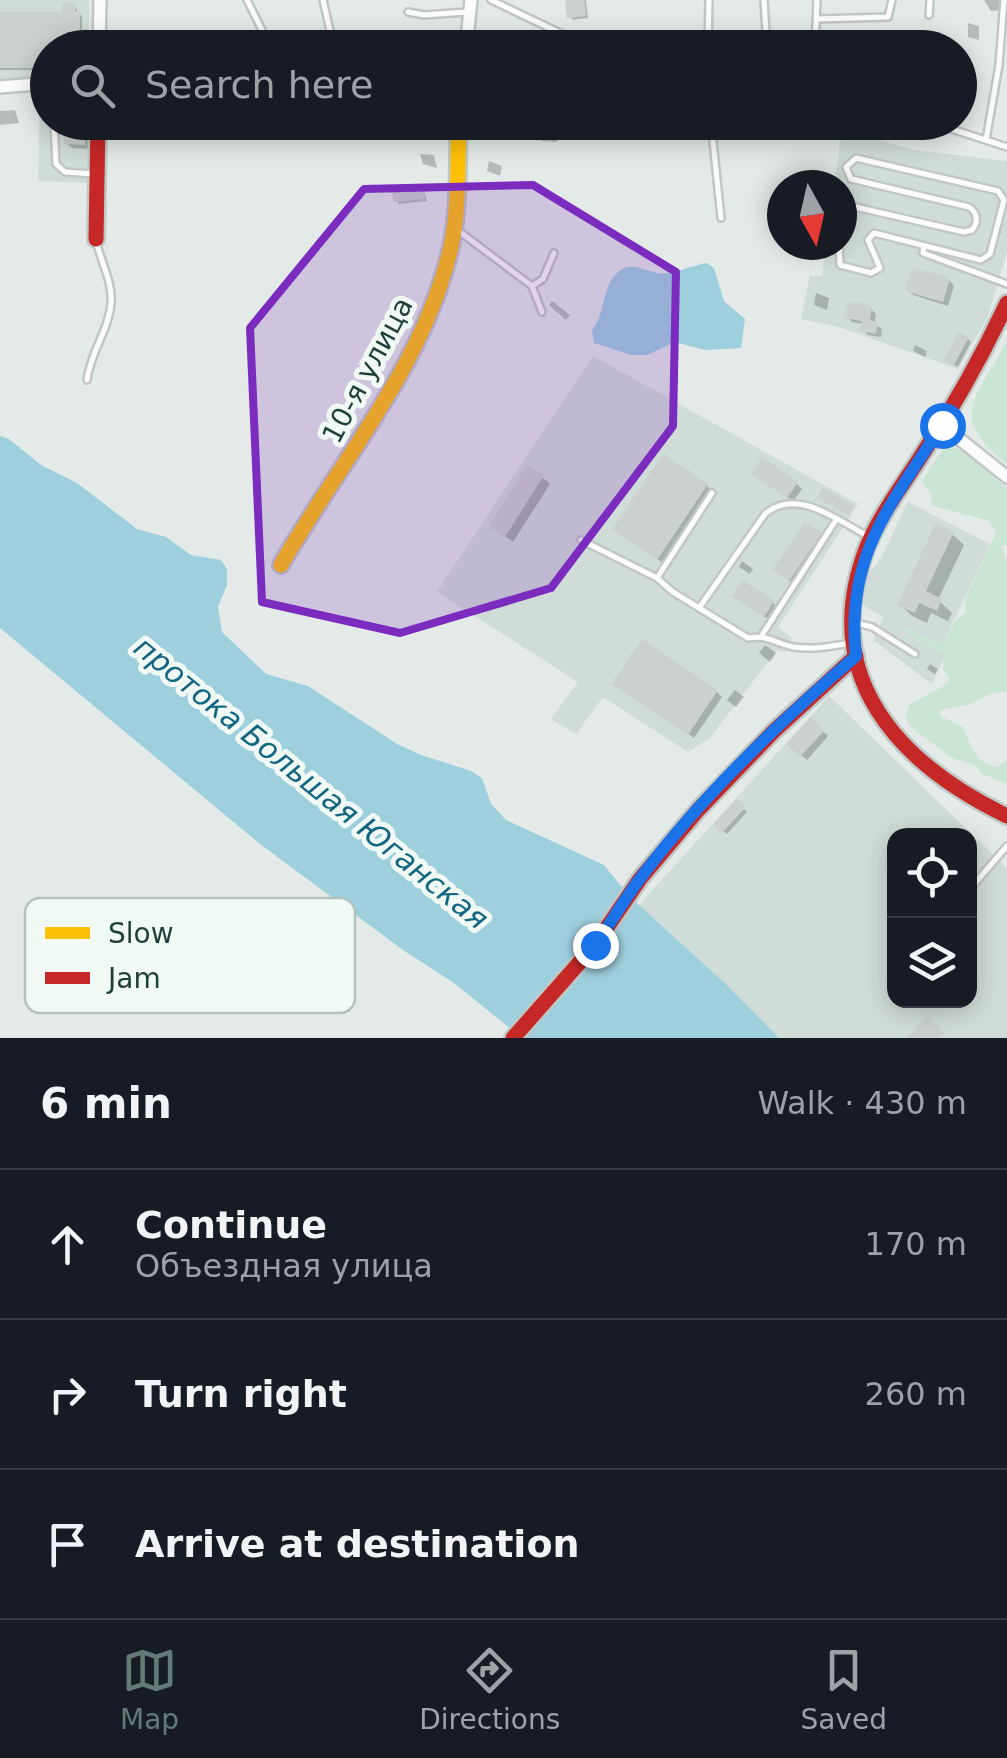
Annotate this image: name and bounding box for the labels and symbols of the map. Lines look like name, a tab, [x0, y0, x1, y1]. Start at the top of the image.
north arrow	[767, 170, 857, 260]
street label: 10-я улица	[315, 292, 420, 449]
route start	[920, 403, 966, 449]
water label: протока Большая Юганская	[127, 629, 495, 936]
legend	[25, 898, 355, 1013]
text: Slow	[108, 917, 174, 950]
route end	[573, 923, 619, 969]
text: Jam	[106, 962, 161, 995]

